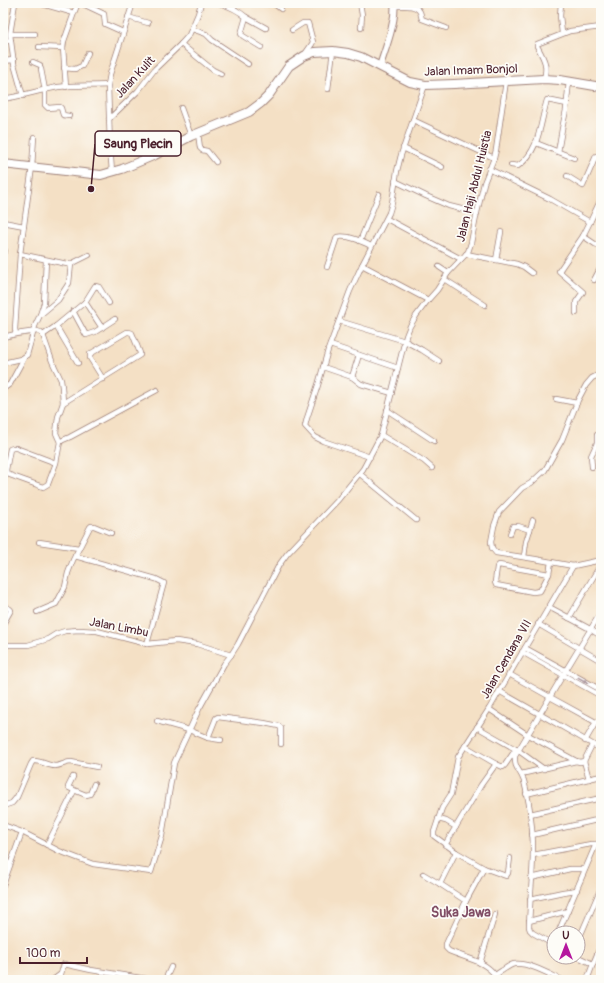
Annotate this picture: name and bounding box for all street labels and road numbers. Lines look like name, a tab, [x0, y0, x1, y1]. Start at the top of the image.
street label: Jalan Kulit	[112, 53, 159, 101]
street label: Jalan Imam Bonjol	[424, 61, 518, 80]
street label: Jalan Haji Abdul Huistia	[453, 128, 496, 243]
street label: Jalan Limbu	[88, 614, 150, 641]
street label: Jalan Cendana VII	[478, 617, 535, 701]

